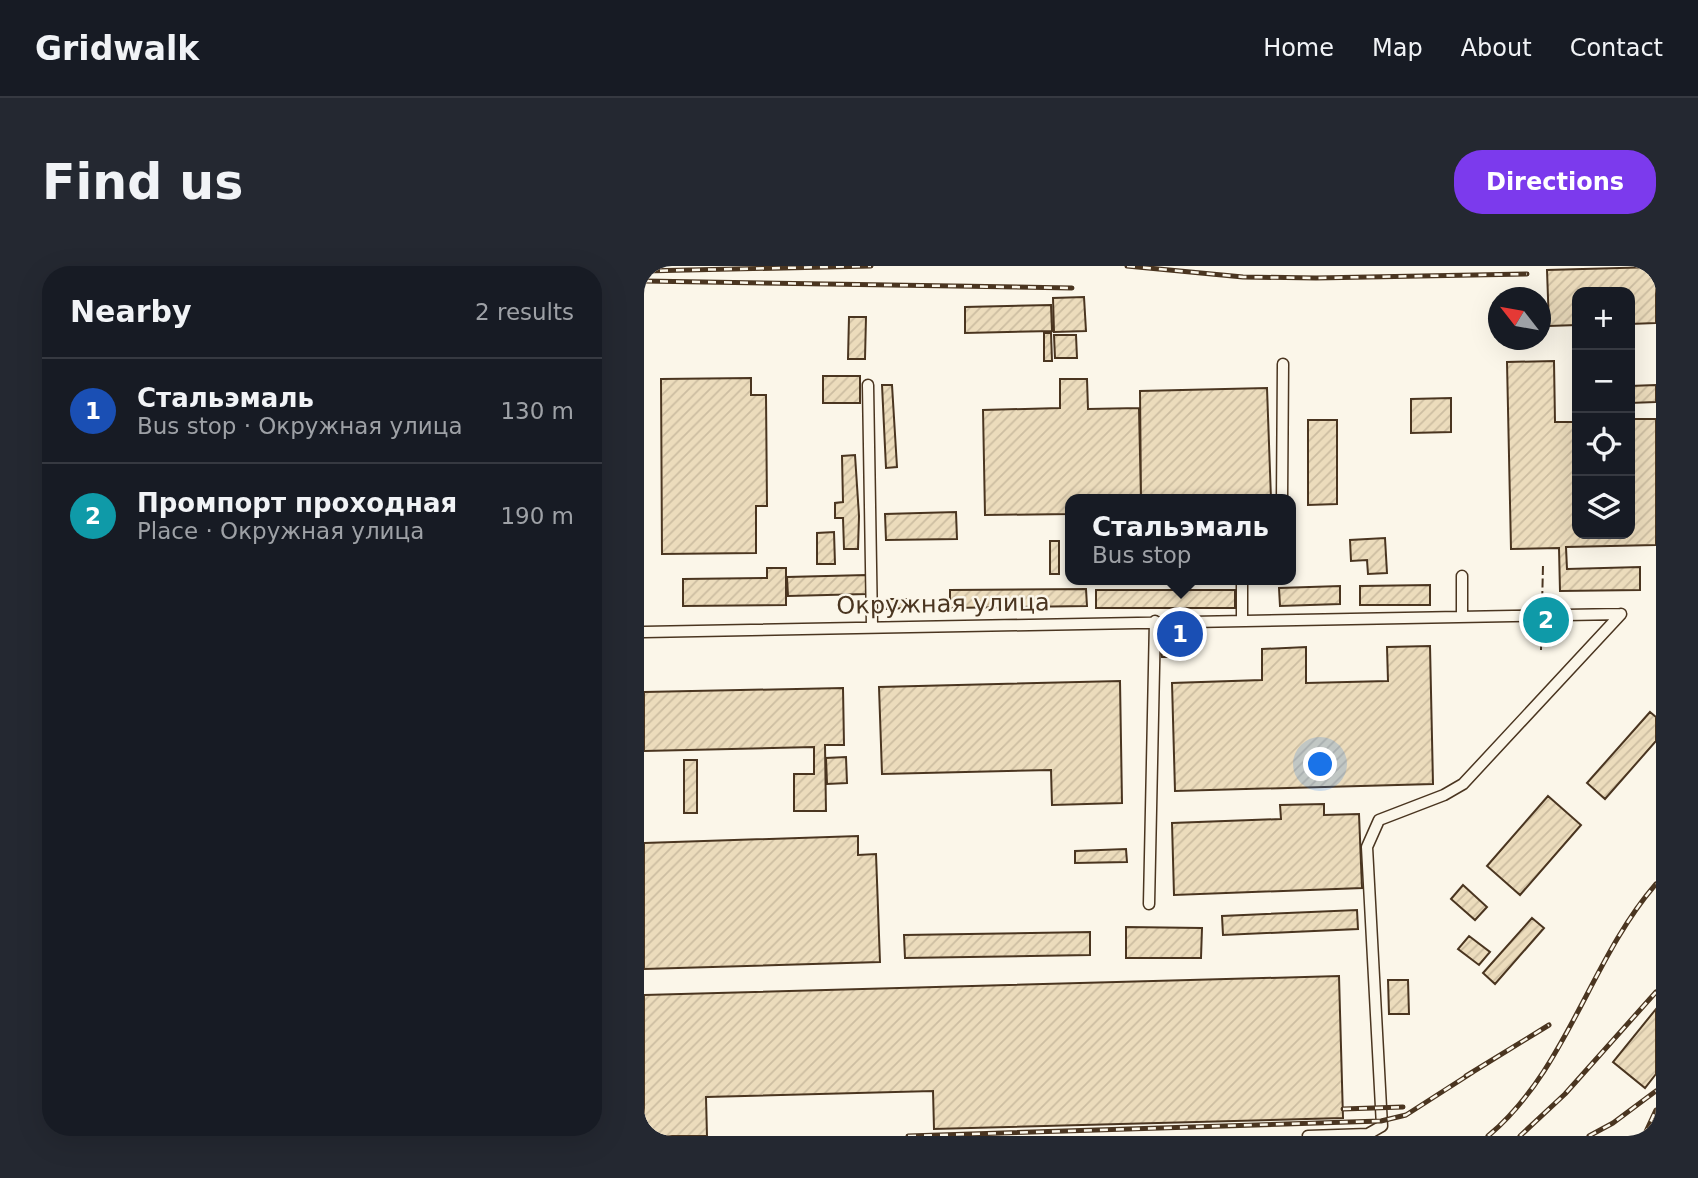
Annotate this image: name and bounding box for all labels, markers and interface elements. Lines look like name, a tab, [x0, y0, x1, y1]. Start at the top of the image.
text: Gridwalk	[35, 29, 199, 68]
text: Home	[1263, 34, 1334, 62]
text: Map	[1372, 34, 1423, 62]
text: About	[1461, 34, 1532, 62]
text: Contact	[1570, 34, 1663, 62]
button: Directions	[1454, 150, 1656, 214]
text: Find us	[42, 154, 243, 211]
north arrow	[1488, 287, 1551, 350]
map controls	[1572, 287, 1635, 539]
button: +	[1572, 287, 1635, 350]
text: Nearby	[70, 294, 192, 329]
text: 2 results	[475, 299, 574, 325]
button: −	[1572, 350, 1635, 413]
text: Стальэмаль	[137, 383, 314, 413]
text: 1	[85, 398, 101, 424]
text: 130 m	[500, 398, 574, 424]
text: Bus stop · Окружная улица	[137, 413, 462, 439]
button: locate	[1572, 413, 1635, 476]
button: layers	[1572, 476, 1635, 539]
text: Промпорт проходная	[137, 488, 457, 518]
popup	[1065, 494, 1296, 585]
text: 2	[85, 503, 101, 529]
text: 190 m	[500, 503, 574, 529]
text: Стальэмаль	[1092, 512, 1269, 542]
text: Place · Окружная улица	[137, 518, 424, 544]
text: Bus stop	[1092, 542, 1191, 568]
street label: Окружная улица	[836, 588, 1050, 620]
pin: 2	[1523, 594, 1569, 646]
pin: 1	[1157, 608, 1203, 660]
your location	[1303, 747, 1337, 781]

